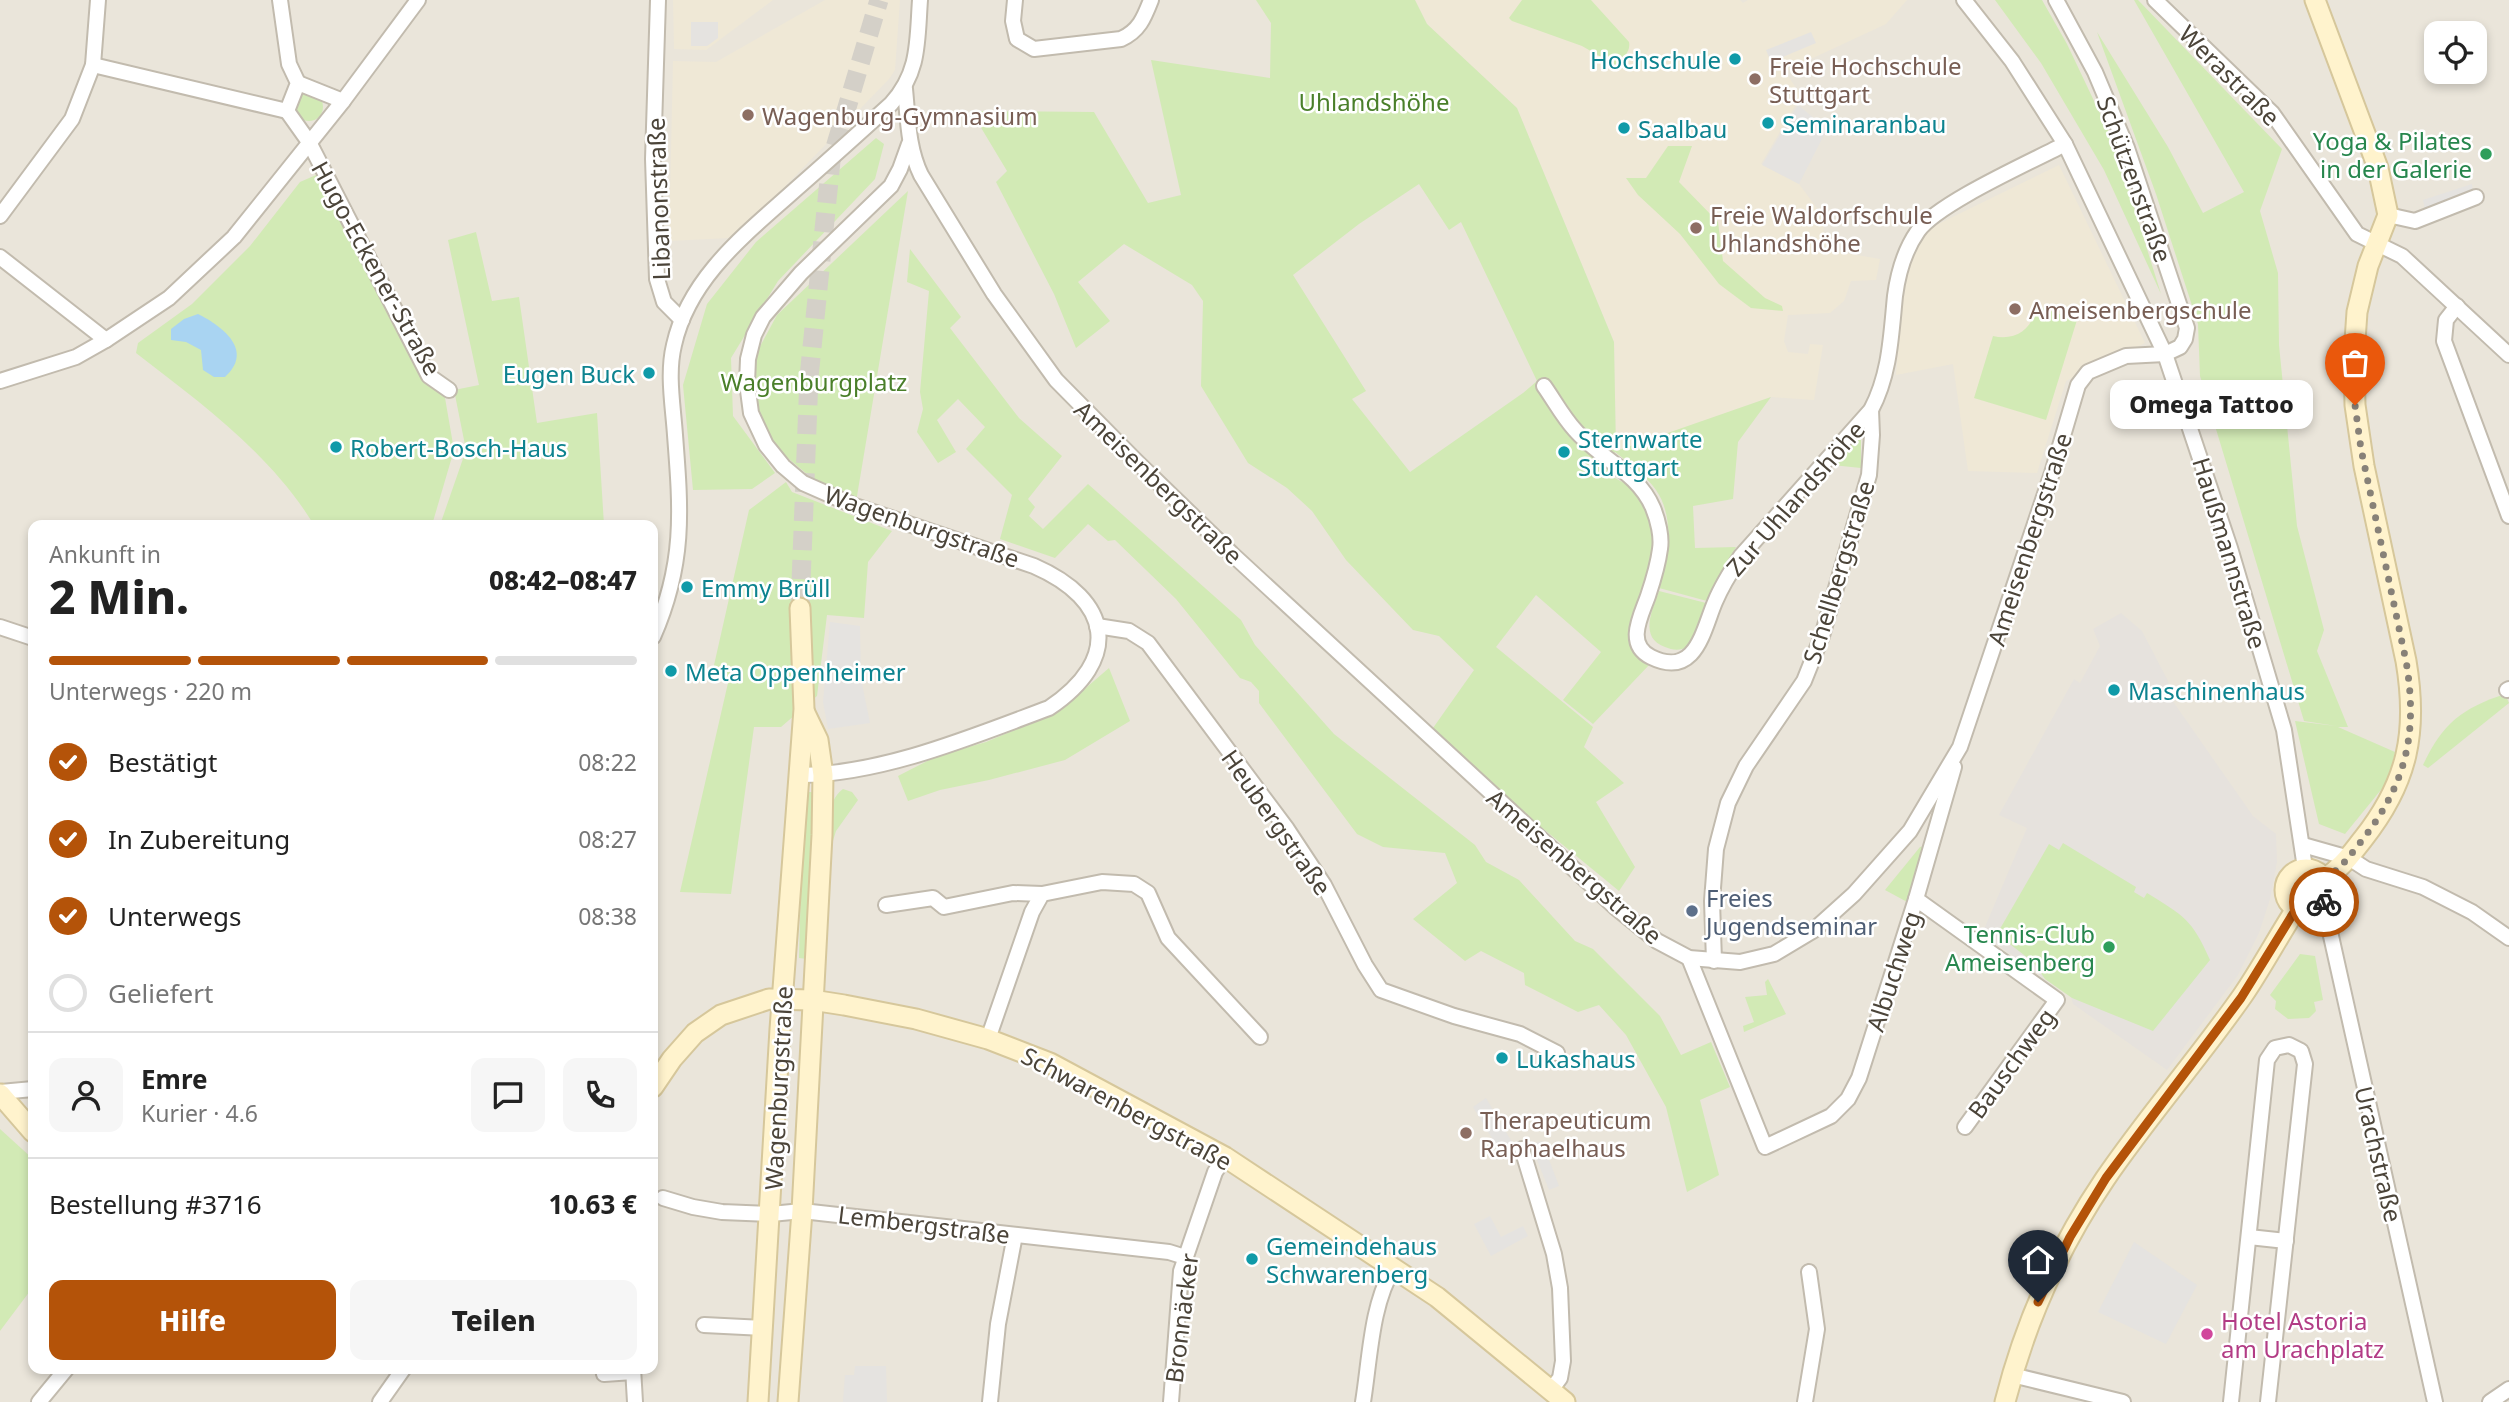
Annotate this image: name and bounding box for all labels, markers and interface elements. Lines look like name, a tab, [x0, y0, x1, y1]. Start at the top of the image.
street label: Werastraße	[2172, 17, 2288, 133]
map controls	[2424, 21, 2487, 84]
button: locate	[2424, 21, 2487, 84]
place label: Hochschule	[1590, 43, 1721, 76]
place label: Freie Hochschule Stuttgart	[1769, 49, 1961, 110]
marker: Hochschule	[1727, 51, 1743, 67]
marker: Freie Hochschule Stuttgart	[1747, 71, 1763, 87]
park label: Uhlandshöhe	[1299, 85, 1449, 118]
street label: Schützenstraße	[2090, 91, 2180, 267]
place label: Wagenburg-Gymnasium	[762, 99, 1038, 132]
marker: Wagenburg-Gymnasium	[740, 107, 756, 123]
place label: Seminaranbau	[1782, 107, 1946, 140]
place label: Saalbau	[1638, 112, 1727, 145]
marker: Seminaranbau	[1760, 115, 1776, 131]
street label: Libanonstraße	[639, 117, 677, 281]
marker: Saalbau	[1616, 120, 1632, 136]
place label: Yoga & Pilates in der Galerie	[2313, 124, 2472, 185]
marker: Yoga & Pilates in der Galerie	[2478, 146, 2494, 162]
street label: Hugo-Eckener-Straße	[304, 155, 450, 381]
place label: Freie Waldorfschule Uhlandshöhe	[1710, 198, 1933, 259]
marker: Freie Waldorfschule Uhlandshöhe	[1688, 220, 1704, 236]
place label: Ameisenbergschule	[2029, 293, 2252, 326]
marker: Ameisenbergschule	[2007, 301, 2023, 317]
pin	[2325, 333, 2385, 405]
icon: bag	[2336, 344, 2374, 382]
place label: Eugen Buck	[503, 357, 635, 390]
marker: Eugen Buck	[641, 365, 657, 381]
park label: Wagenburgplatz	[721, 365, 907, 398]
callout: Omega Tattoo	[2110, 380, 2313, 430]
text: Omega Tattoo	[2129, 388, 2294, 420]
street label: Ameisenbergstraße	[1068, 393, 1250, 571]
street label: Zur Uhlandshöhe	[1718, 413, 1872, 583]
place label: Sternwarte Stuttgart	[1578, 422, 1703, 483]
street label: Ameisenbergstraße	[1979, 428, 2079, 650]
place label: Robert-Bosch-Haus	[350, 431, 567, 464]
marker: Robert-Bosch-Haus	[328, 439, 344, 455]
marker: Sternwarte Stuttgart	[1556, 444, 1572, 460]
street label: Haußmannstraße	[2185, 453, 2275, 653]
street label: Schellbergstraße	[1794, 476, 1882, 668]
street label: Wagenburgstraße	[820, 477, 1024, 575]
text: Ankunft in	[49, 538, 161, 570]
text: 08:42–08:47	[489, 562, 637, 598]
text: 2 Min.	[49, 565, 189, 627]
place label: Emmy Brüll	[701, 571, 830, 604]
marker: Emmy Brüll	[679, 579, 695, 595]
place label: Meta Oppenheimer	[685, 655, 906, 688]
marker: Meta Oppenheimer	[663, 663, 679, 679]
place label: Maschinenhaus	[2128, 674, 2305, 707]
text: Unterwegs · 220 m	[49, 675, 252, 707]
marker: Maschinenhaus	[2106, 682, 2122, 698]
icon: check	[49, 743, 87, 781]
street label: Heubergstraße	[1215, 743, 1339, 901]
text: Bestätigt	[108, 744, 217, 780]
text: 08:22	[578, 746, 637, 778]
street label: Ameisenbergstraße	[1480, 781, 1670, 951]
icon: check	[49, 820, 87, 858]
text: In Zubereitung	[108, 821, 290, 857]
text: 08:27	[578, 823, 637, 855]
courier	[2289, 867, 2359, 937]
place label: Freies Jugendseminar	[1704, 881, 1877, 942]
icon: bike	[2305, 883, 2343, 921]
icon: check	[49, 897, 87, 935]
text: Unterwegs	[108, 898, 241, 934]
text: 08:38	[578, 900, 637, 932]
marker: Freies Jugendseminar	[1684, 903, 1700, 919]
street label: Albuchweg	[1858, 907, 1928, 1035]
place label: Tennis-Club Ameisenberg	[1945, 917, 2095, 978]
marker: Tennis-Club Ameisenberg	[2101, 939, 2117, 955]
text: Geliefert	[108, 975, 213, 1011]
street label: Wagenburgstraße	[756, 985, 800, 1191]
street label: Bauschweg	[1960, 1001, 2062, 1125]
street label: Schwarenbergstraße	[1016, 1038, 1238, 1178]
place label: Lukashaus	[1516, 1042, 1636, 1075]
marker: Lukashaus	[1494, 1050, 1510, 1066]
button: person	[49, 1058, 123, 1132]
button: chat	[471, 1058, 545, 1132]
button: phone	[563, 1058, 637, 1132]
text: Emre	[141, 1061, 208, 1097]
street label: Urachstraße	[2347, 1083, 2411, 1225]
text: Kurier · 4.6	[141, 1097, 258, 1129]
place label: Therapeuticum Raphaelhaus	[1480, 1103, 1651, 1164]
marker: Therapeuticum Raphaelhaus	[1458, 1125, 1474, 1141]
text: Bestellung #3716	[49, 1186, 262, 1222]
text: 10.63 €	[549, 1186, 637, 1222]
street label: Lembergstraße	[836, 1197, 1012, 1251]
place label: Gemeindehaus Schwarenberg	[1266, 1229, 1437, 1290]
pin	[2008, 1230, 2068, 1302]
icon: home	[2019, 1241, 2057, 1279]
street label: Bronnäcker	[1157, 1251, 1205, 1385]
marker: Gemeindehaus Schwarenberg	[1244, 1251, 1260, 1267]
button: Hilfe	[49, 1280, 336, 1360]
button: Teilen	[350, 1280, 637, 1360]
place label: Hotel Astoria am Urachplatz	[2221, 1304, 2384, 1365]
marker: Hotel Astoria am Urachplatz	[2199, 1326, 2215, 1342]

